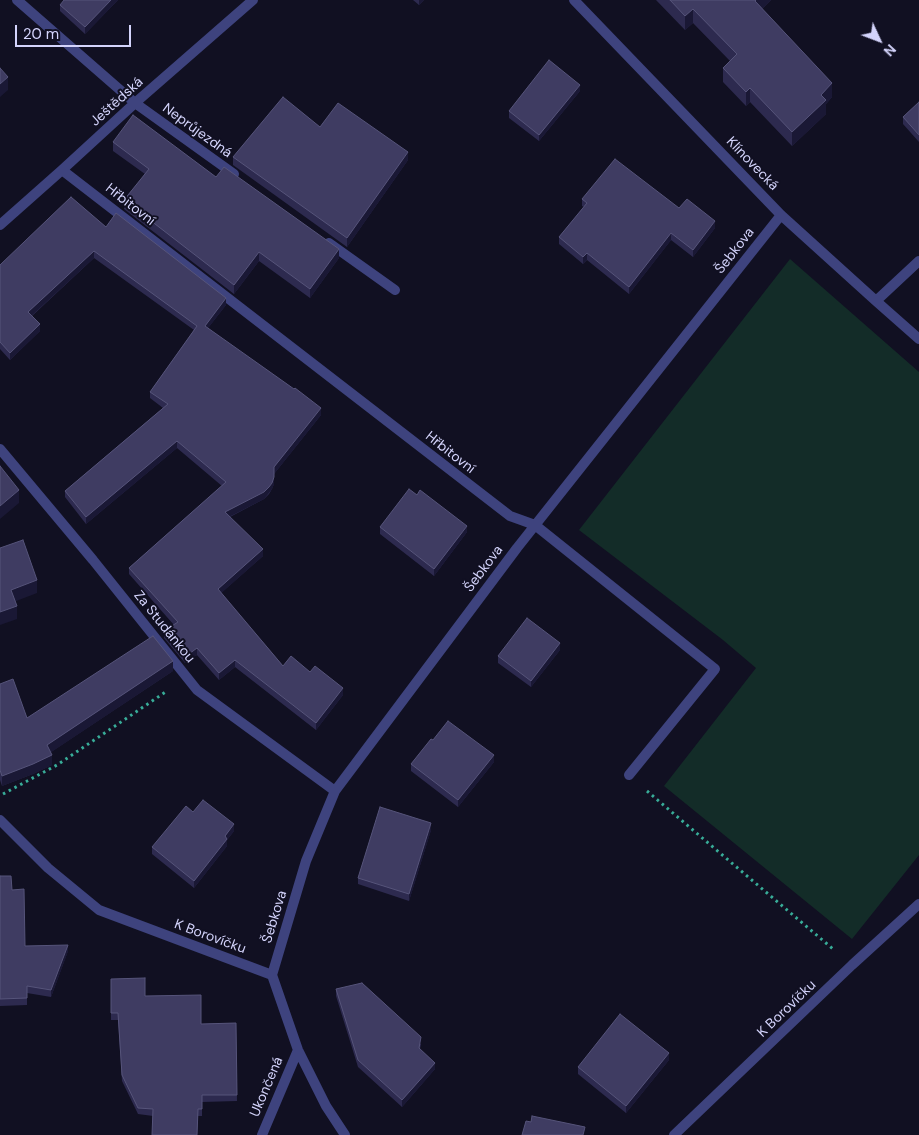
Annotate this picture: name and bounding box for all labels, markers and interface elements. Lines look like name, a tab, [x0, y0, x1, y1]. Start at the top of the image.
scale bar	[18, 15, 134, 47]
north arrow	[854, 15, 904, 65]
text: 20 m	[23, 24, 59, 44]
text: N	[880, 40, 900, 60]
street label: Ještědská	[87, 74, 147, 130]
street label: Neprůjezdná	[159, 100, 235, 162]
street label: Klínovecká	[722, 134, 782, 194]
street label: Hřbitovní	[102, 180, 158, 230]
street label: Šebkova	[712, 225, 758, 277]
street label: Hřbitovní	[422, 428, 478, 478]
street label: Šebkova	[461, 542, 507, 596]
street label: Za Studánkou	[130, 588, 198, 666]
street label: Šebkova	[259, 889, 291, 945]
street label: K Borovíčku	[172, 916, 248, 958]
street label: K Borovíčku	[754, 977, 820, 1041]
street label: Ukončená	[247, 1054, 287, 1120]

